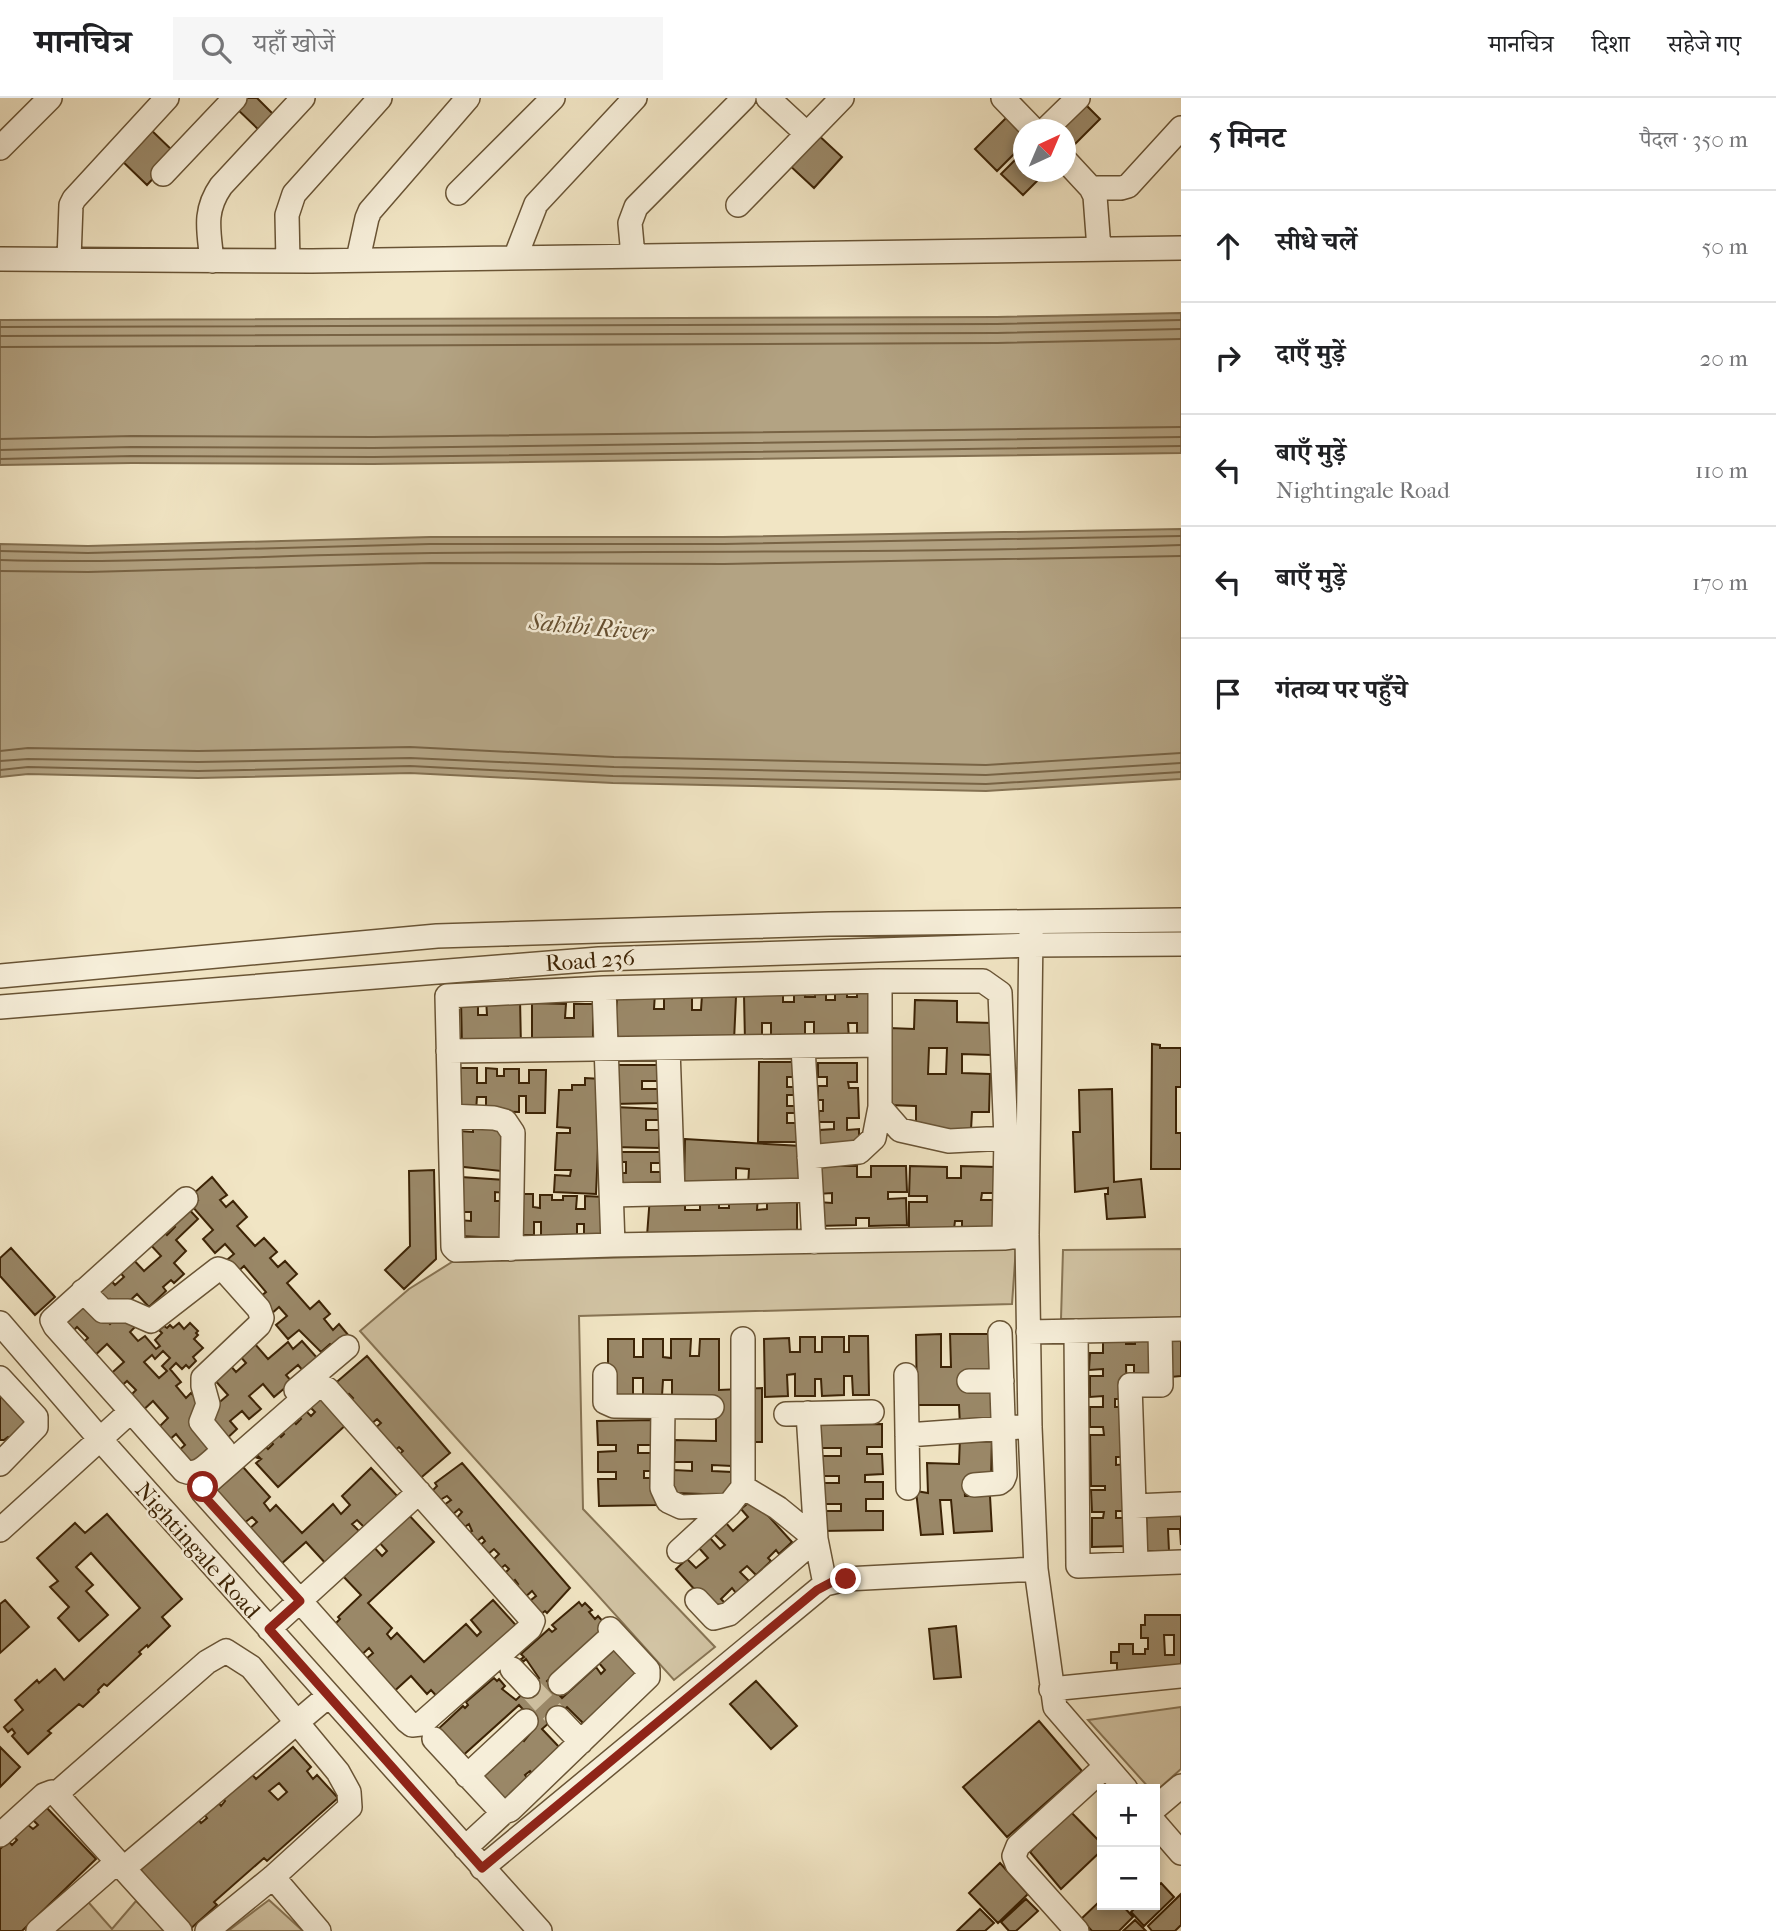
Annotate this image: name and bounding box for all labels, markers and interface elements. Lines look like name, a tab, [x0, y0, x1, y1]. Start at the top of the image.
search box	[173, 17, 663, 80]
text: मानचित्र	[35, 23, 131, 62]
text: यहाँ खोजें	[253, 28, 335, 59]
icon: search	[197, 29, 235, 67]
text: मानचित्र	[1488, 30, 1553, 58]
text: दिशा	[1591, 30, 1630, 58]
text: सहेजे गए	[1668, 30, 1741, 58]
north arrow	[1013, 119, 1076, 182]
text: 5 मिनट	[1209, 121, 1285, 156]
text: पैदल · 350 m	[1640, 126, 1748, 153]
text: सीधे चलें	[1276, 226, 1357, 257]
icon: ahead	[1209, 227, 1247, 265]
text: 50 m	[1701, 233, 1748, 260]
text: दाएँ मुड़ें	[1276, 338, 1345, 369]
icon: right	[1209, 339, 1247, 377]
text: 20 m	[1699, 345, 1748, 372]
text: बाएँ मुड़ें	[1276, 437, 1346, 468]
icon: left	[1209, 451, 1247, 489]
text: 110 m	[1695, 457, 1748, 484]
text: Nightingale Road	[1276, 477, 1450, 504]
text: बाएँ मुड़ें	[1276, 562, 1346, 593]
icon: left	[1209, 563, 1247, 601]
text: 170 m	[1692, 569, 1748, 596]
water label: Sahibi River	[527, 608, 656, 647]
text: गंतव्य पर पहुँचे	[1276, 674, 1407, 705]
icon: arrive	[1209, 675, 1247, 713]
street label: Road 236	[544, 944, 636, 977]
route start	[187, 1471, 218, 1502]
street label: Nightingale Road	[129, 1477, 266, 1624]
route end	[830, 1563, 861, 1594]
map controls	[1097, 1784, 1160, 1910]
button: +	[1097, 1784, 1160, 1847]
button: −	[1097, 1847, 1160, 1910]

